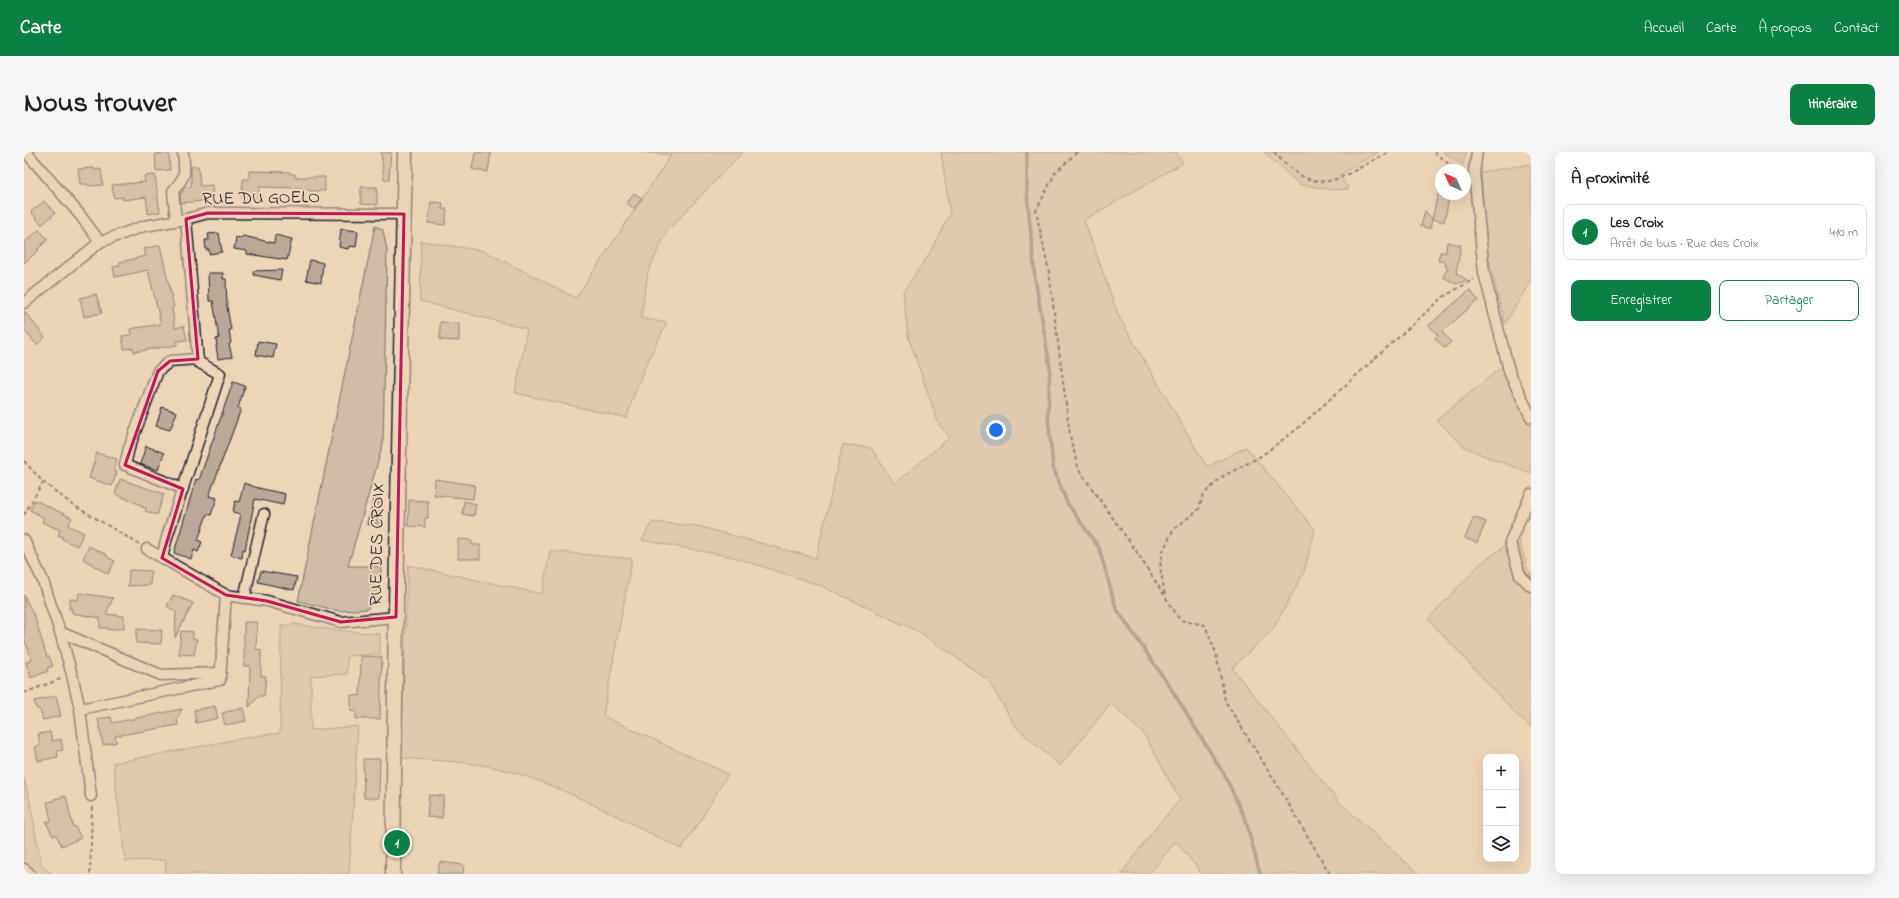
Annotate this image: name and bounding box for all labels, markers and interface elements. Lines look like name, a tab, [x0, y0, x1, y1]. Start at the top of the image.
text: Carte	[20, 15, 61, 42]
text: Accueil	[1644, 18, 1684, 39]
text: Carte	[1706, 18, 1737, 39]
text: À propos	[1759, 18, 1812, 39]
text: Contact	[1834, 18, 1879, 39]
text: Nous trouver	[24, 84, 176, 125]
button: Itinéraire	[1790, 84, 1875, 125]
north arrow	[1435, 164, 1471, 200]
text: À proximité	[1571, 166, 1649, 191]
street label: RUE DU GOELO	[202, 185, 320, 213]
text: Les Croix	[1610, 212, 1664, 234]
text: 1	[1583, 223, 1587, 242]
text: 410 m	[1830, 223, 1858, 242]
text: Arrêt de bus · Rue des Croix	[1610, 234, 1759, 253]
button: Enregistrer	[1571, 280, 1711, 321]
button: Partager	[1719, 280, 1859, 321]
your location	[986, 420, 1006, 440]
street label: RUE DES CROIX	[364, 482, 392, 606]
map controls	[1483, 754, 1519, 862]
button: +	[1483, 754, 1519, 790]
button: −	[1483, 790, 1519, 826]
button: layers	[1483, 826, 1519, 862]
pin: 1	[384, 828, 410, 858]

